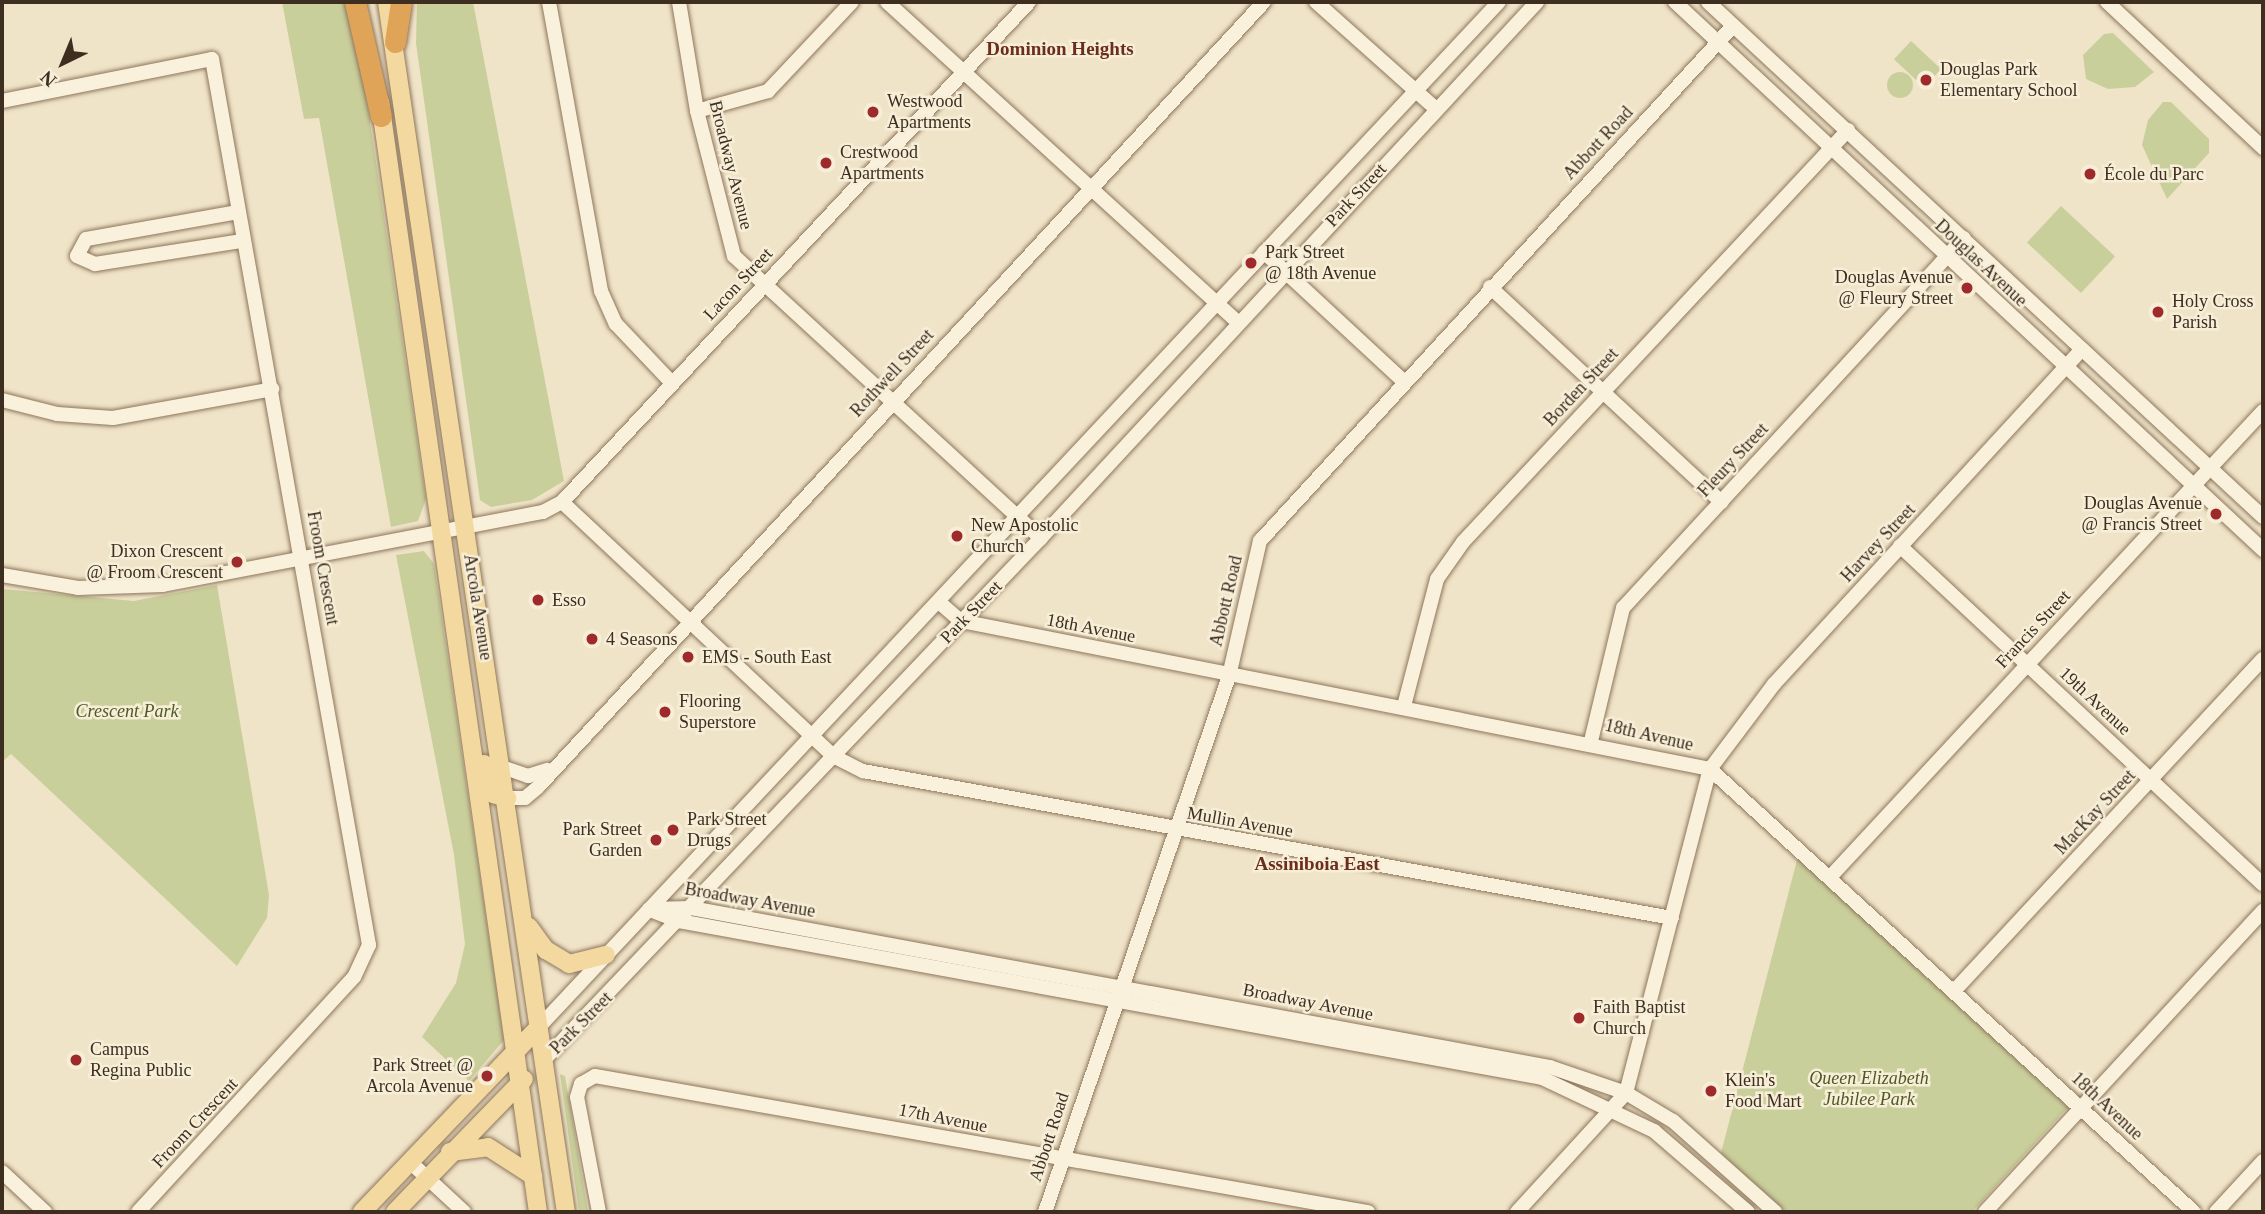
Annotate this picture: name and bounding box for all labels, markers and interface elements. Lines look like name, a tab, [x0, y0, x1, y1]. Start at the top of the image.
north arrow	[28, 28, 98, 98]
district label: Dominion Heights	[986, 38, 1134, 60]
place label: Douglas Park Elementary School	[1940, 59, 2077, 102]
text: N	[36, 66, 61, 91]
marker: Douglas Park Elementary School	[1918, 72, 1934, 88]
place label: Westwood Apartments	[887, 91, 971, 134]
street label: Broadway Avenue	[704, 98, 758, 232]
street label: Abbott Road	[1559, 102, 1637, 184]
marker: Westwood Apartments	[865, 104, 881, 120]
place label: Crestwood Apartments	[840, 142, 924, 184]
marker: Crestwood Apartments	[818, 155, 834, 171]
street label: Park Street	[1321, 159, 1391, 231]
place label: École du Parc	[2104, 163, 2204, 185]
marker: École du Parc	[2082, 166, 2098, 182]
street label: Douglas Avenue	[1930, 214, 2032, 312]
place label: Park Street @ 18th Avenue	[1265, 242, 1377, 284]
street label: Lacon Street	[699, 243, 777, 325]
marker: Park Street @ 18th Avenue	[1243, 255, 1259, 271]
place label: Douglas Avenue @ Fleury Street	[1834, 267, 1953, 310]
marker: Douglas Avenue @ Fleury Street	[1959, 280, 1975, 296]
place label: Holy Cross Parish	[2172, 291, 2254, 334]
marker: Holy Cross Parish	[2150, 304, 2166, 320]
street label: Rothwell Street	[846, 325, 938, 421]
street label: Borden Street	[1539, 343, 1623, 431]
street label: Fleury Street	[1693, 418, 1773, 502]
place label: Douglas Avenue @ Francis Street	[2081, 493, 2202, 536]
street label: Harvey Street	[1836, 499, 1920, 587]
marker: Douglas Avenue @ Francis Street	[2208, 506, 2224, 522]
street label: Froom Crescent	[302, 509, 344, 627]
place label: New Apostolic Church	[971, 515, 1079, 558]
marker: New Apostolic Church	[949, 528, 965, 544]
place label: Dixon Crescent @ Froom Crescent	[86, 541, 223, 584]
street label: Arcola Avenue	[459, 552, 497, 662]
marker: Dixon Crescent @ Froom Crescent	[229, 554, 245, 570]
street label: Abbott Road	[1205, 554, 1247, 648]
street label: Park Street	[936, 576, 1006, 648]
street label: Francis Street	[1991, 585, 2075, 673]
place label: Esso	[552, 589, 586, 611]
marker: Esso	[530, 592, 546, 608]
street label: 18th Avenue	[1044, 609, 1138, 647]
place label: 4 Seasons	[606, 628, 677, 650]
marker: 4 Seasons	[584, 631, 600, 647]
place label: EMS - South East	[702, 646, 832, 668]
marker: EMS - South East	[680, 649, 696, 665]
street label: 19th Avenue	[2054, 662, 2136, 740]
place label: Flooring Superstore	[679, 691, 756, 734]
park label: Crescent Park	[76, 700, 178, 722]
marker: Flooring Superstore	[657, 704, 673, 720]
street label: 18th Avenue	[1602, 714, 1696, 756]
street label: MacKay Street	[2050, 765, 2140, 859]
street label: Mullin Avenue	[1185, 802, 1295, 842]
place label: Park Street Drugs	[687, 809, 766, 852]
place label: Park Street Garden	[563, 819, 642, 862]
marker: Park Street Drugs	[665, 822, 681, 838]
marker: Park Street Garden	[648, 832, 664, 848]
district label: Assiniboia East	[1254, 853, 1380, 875]
street label: Broadway Avenue	[683, 878, 817, 922]
street label: Broadway Avenue	[1241, 979, 1375, 1025]
street label: Park Street	[545, 987, 617, 1059]
place label: Faith Baptist Church	[1593, 997, 1686, 1040]
marker: Faith Baptist Church	[1571, 1010, 1587, 1026]
place label: Campus Regina Public	[90, 1039, 191, 1082]
marker: Campus Regina Public	[68, 1052, 84, 1068]
place label: Park Street @ Arcola Avenue	[365, 1055, 473, 1098]
street label: 18th Avenue	[2066, 1067, 2148, 1145]
marker: Park Street @ Arcola Avenue	[479, 1068, 495, 1084]
park label: Queen Elizabeth Jubilee Park	[1809, 1068, 1929, 1110]
place label: Klein's Food Mart	[1725, 1070, 1801, 1112]
street label: Froom Crescent	[148, 1073, 242, 1173]
marker: Klein's Food Mart	[1703, 1083, 1719, 1099]
street label: Abbott Road	[1024, 1090, 1074, 1184]
street label: 17th Avenue	[896, 1099, 990, 1137]

